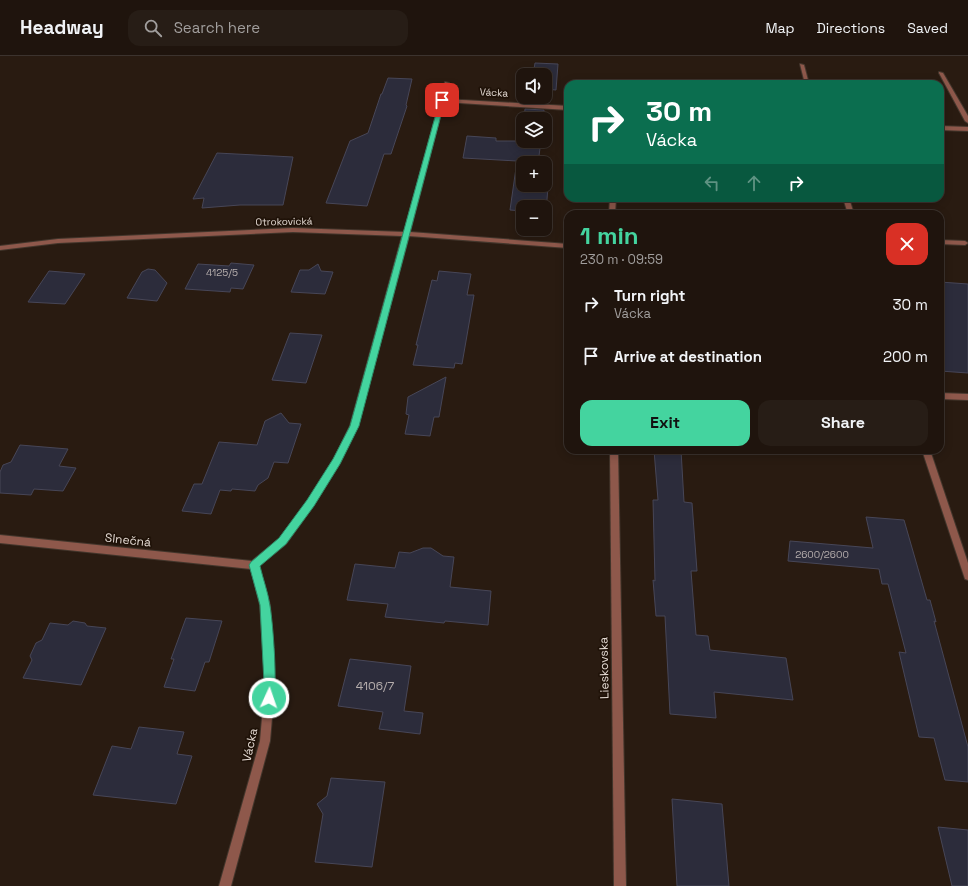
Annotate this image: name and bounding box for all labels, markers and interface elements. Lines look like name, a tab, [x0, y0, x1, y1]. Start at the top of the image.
search box	[128, 10, 408, 46]
text: Headway	[20, 15, 104, 40]
icon: search	[142, 17, 164, 39]
text: Search here	[174, 18, 260, 37]
text: Map	[765, 19, 795, 37]
text: Directions	[817, 19, 885, 37]
text: Saved	[907, 19, 948, 37]
map controls	[516, 68, 552, 236]
button: sound	[516, 68, 552, 104]
pin	[425, 83, 459, 117]
street label: Vácka	[479, 85, 509, 100]
icon: arrive	[431, 89, 453, 111]
text: 30 m	[646, 93, 712, 129]
icon: right	[580, 96, 632, 148]
button: layers	[516, 112, 552, 148]
text: Vácka	[646, 128, 697, 151]
button: +	[516, 156, 552, 192]
icon: left	[701, 172, 723, 194]
icon: ahead	[743, 172, 765, 194]
icon: right	[785, 172, 807, 194]
button: −	[516, 200, 552, 236]
street label: Otrokovická	[255, 214, 313, 228]
text: 1 min	[580, 220, 639, 251]
button: close	[886, 223, 928, 265]
text: 230 m · 09:59	[580, 251, 663, 268]
house number: 4125/5	[206, 266, 238, 279]
text: Turn right	[614, 286, 685, 305]
icon: right	[580, 293, 602, 315]
text: 30 m	[893, 295, 928, 314]
text: Vácka	[614, 305, 651, 322]
icon: arrive	[580, 345, 602, 367]
text: Arrive at destination	[614, 347, 762, 366]
text: 200 m	[883, 347, 928, 366]
button: Exit	[580, 400, 750, 446]
button: Share	[758, 400, 928, 446]
street label: Slnečná	[104, 530, 152, 550]
house number: 2600/2600	[795, 548, 849, 561]
street label: Lieskovska	[595, 637, 613, 699]
position arrow	[248, 677, 290, 719]
house number: 4106/7	[356, 678, 394, 694]
street label: Vácka	[239, 727, 261, 763]

